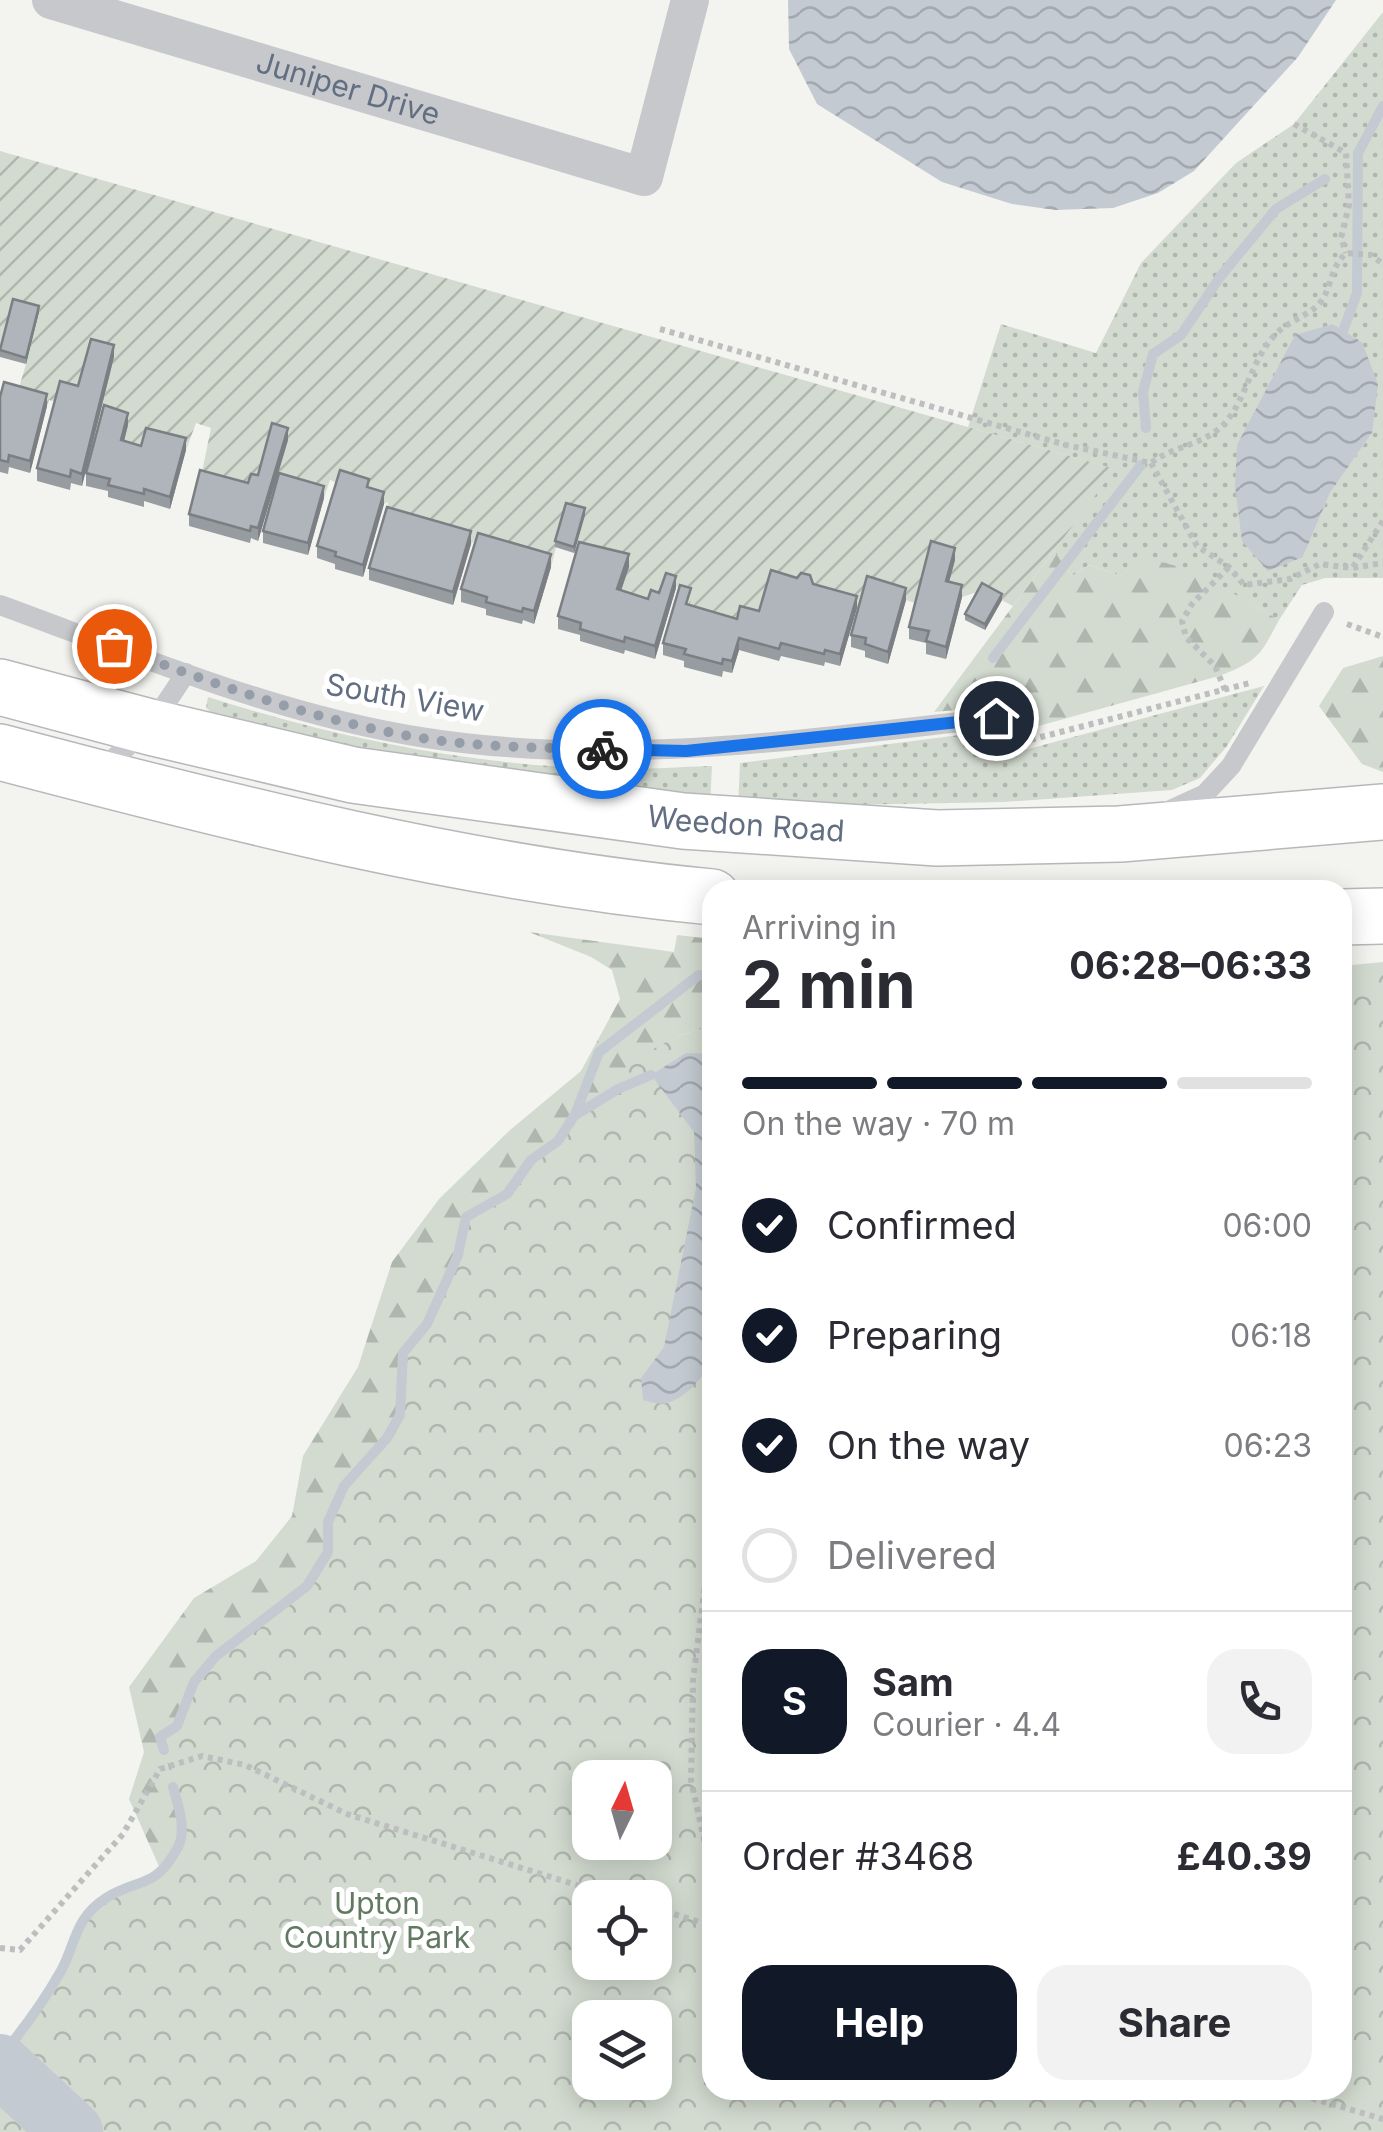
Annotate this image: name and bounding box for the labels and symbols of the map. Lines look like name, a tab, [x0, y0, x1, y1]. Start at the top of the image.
street label: Juniper Drive	[252, 43, 444, 132]
pin	[72, 604, 157, 689]
street label: South View	[323, 665, 487, 729]
pin	[954, 676, 1039, 761]
courier	[552, 699, 652, 799]
street label: Weedon Road	[645, 797, 846, 849]
north arrow	[572, 1760, 672, 1860]
park label: Upton Country Park	[284, 1885, 471, 1955]

